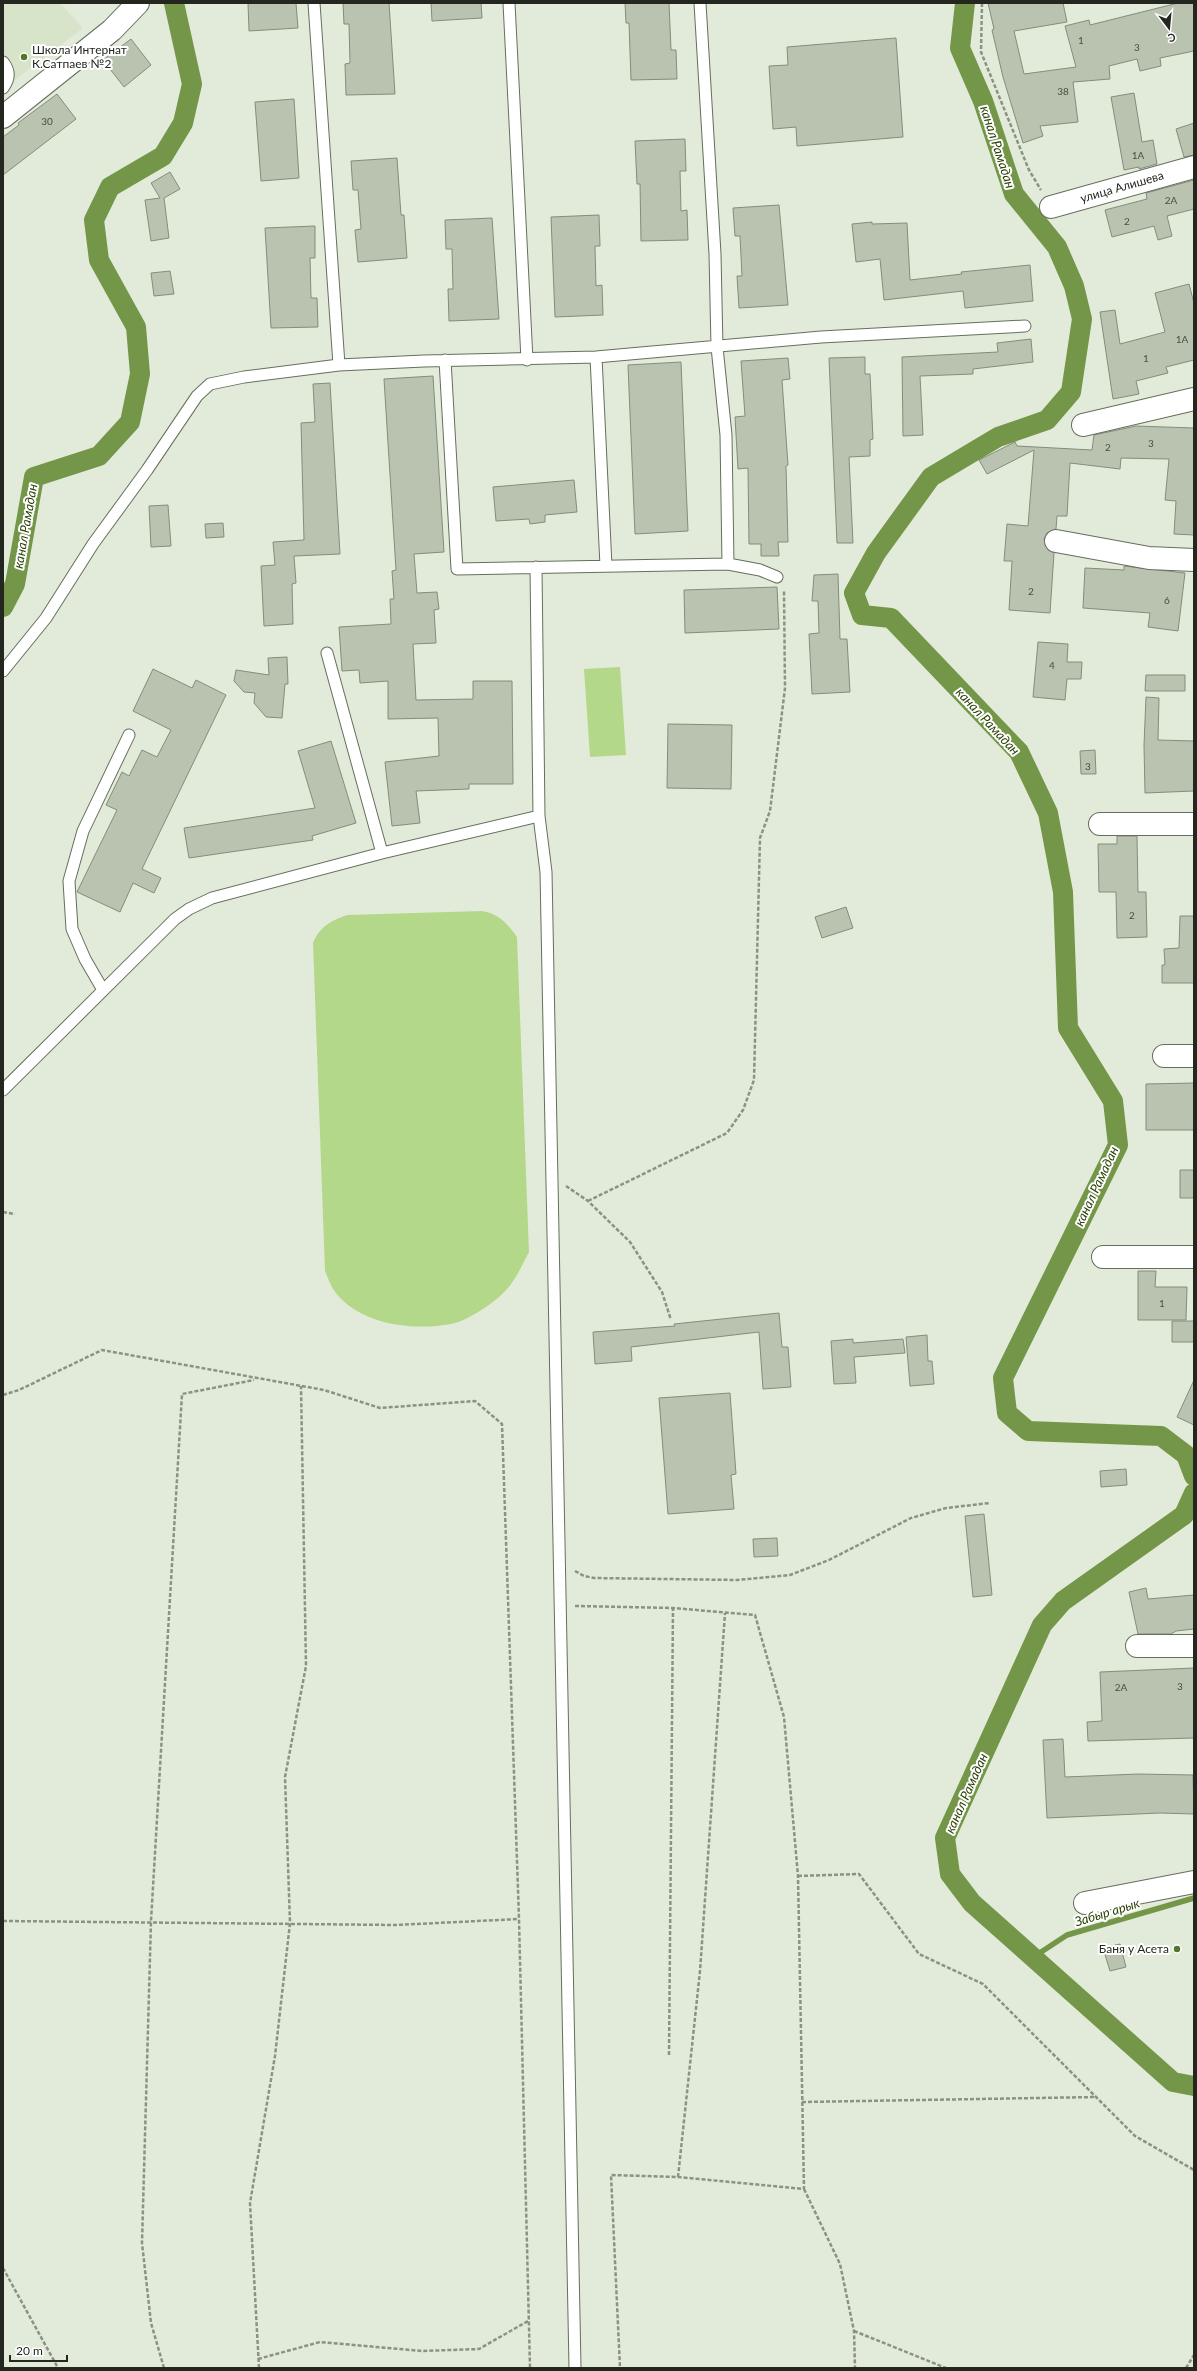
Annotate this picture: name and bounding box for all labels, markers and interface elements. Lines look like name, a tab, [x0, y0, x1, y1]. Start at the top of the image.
north arrow	[1149, 8, 1189, 48]
text: С	[1166, 31, 1177, 46]
house number: 1	[1078, 34, 1084, 46]
house number: 3	[1134, 41, 1140, 53]
place label: Школа Интернат К.Сатпаев №2	[32, 42, 127, 71]
marker: Школа Интернат К.Сатпаев №2	[19, 52, 29, 62]
house number: 38	[1057, 85, 1069, 97]
water label: канал Рамадан	[977, 104, 1019, 190]
house number: 30	[41, 115, 53, 127]
house number: 1А	[1132, 149, 1145, 161]
street label: улица Алишева	[1078, 167, 1165, 206]
house number: 2А	[1165, 194, 1178, 206]
house number: 2	[1124, 215, 1130, 227]
house number: 1А	[1176, 333, 1189, 345]
house number: 1	[1143, 352, 1149, 364]
house number: 3	[1148, 437, 1154, 449]
house number: 2	[1105, 441, 1111, 453]
water label: канал Рамадан	[10, 482, 40, 570]
house number: 2	[1028, 585, 1034, 597]
house number: 6	[1164, 594, 1170, 606]
house number: 4	[1049, 659, 1055, 671]
water label: канал Рамадан	[953, 684, 1023, 758]
house number: 3	[1085, 760, 1091, 772]
house number: 2	[1129, 909, 1135, 921]
water label: канал Рамадан	[1071, 1144, 1121, 1228]
house number: 1	[1159, 1297, 1165, 1309]
house number: 3	[1177, 1680, 1183, 1692]
house number: 2А	[1115, 1681, 1128, 1693]
water label: канал Рамадан	[941, 1750, 991, 1835]
water label: Забыр арык	[1072, 1894, 1142, 1930]
place label: Баня у Асета	[1099, 1941, 1169, 1956]
marker: Баня у Асета	[1172, 1944, 1182, 1954]
scale bar	[10, 2337, 67, 2363]
text: 20 m	[16, 2343, 43, 2358]

